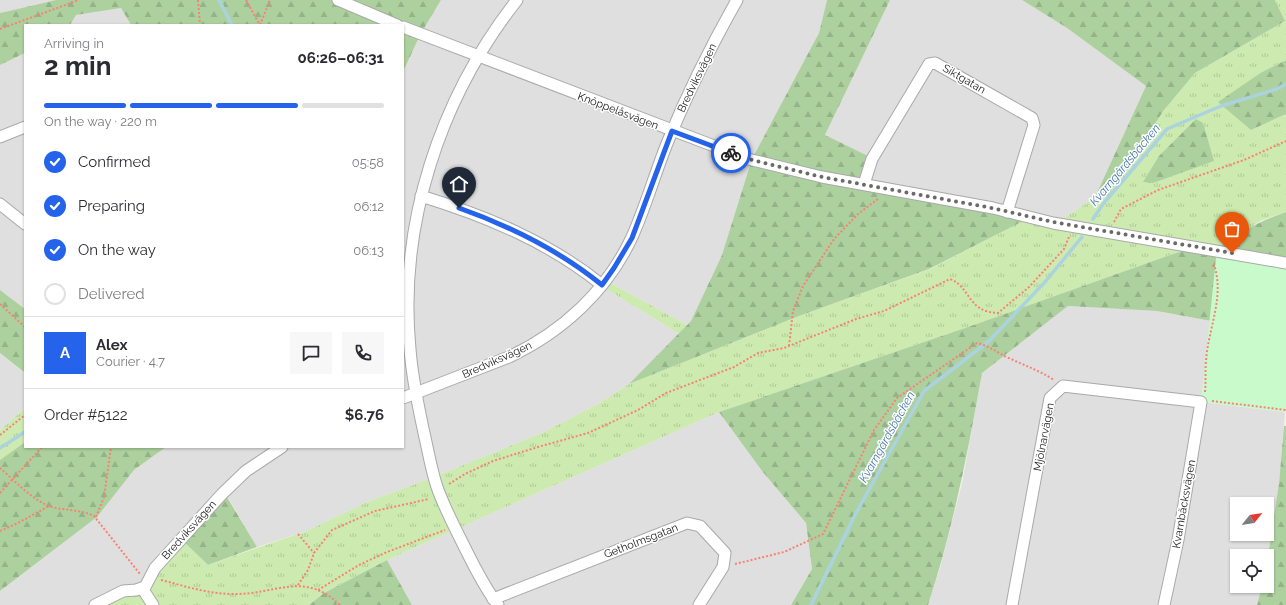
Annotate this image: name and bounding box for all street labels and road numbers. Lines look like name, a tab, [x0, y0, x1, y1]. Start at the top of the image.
street label: Bredviksvägen	[675, 41, 719, 115]
street label: Siktgatan	[940, 62, 988, 96]
street label: Knöppelåsvägen	[576, 90, 660, 132]
street label: Bredviksvägen	[460, 339, 534, 381]
street label: Mjölnarvägen	[1031, 402, 1057, 472]
street label: Kvarnbäcksvägen	[1170, 459, 1198, 549]
street label: Bredviksvägen	[159, 498, 219, 562]
street label: Getholmsgatan	[602, 521, 680, 561]

